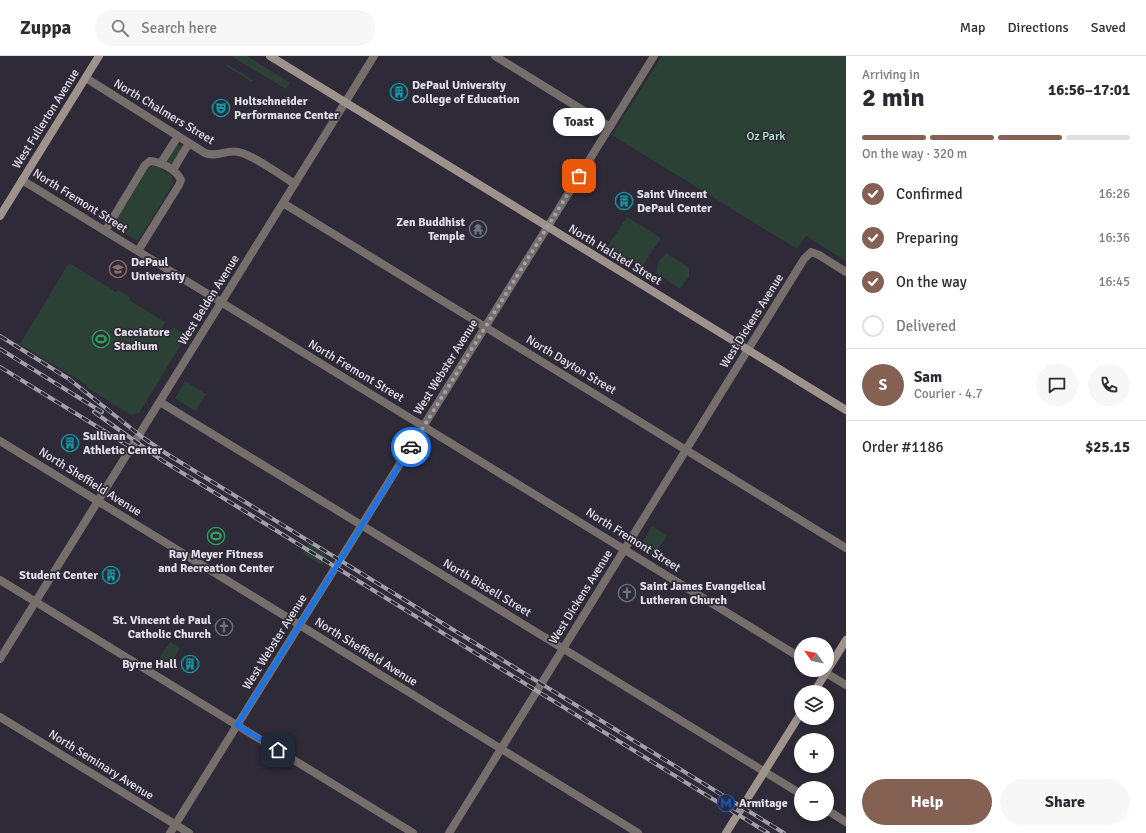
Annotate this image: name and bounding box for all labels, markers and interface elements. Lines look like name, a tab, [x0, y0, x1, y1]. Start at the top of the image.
search box	[95, 10, 375, 46]
text: Zuppa	[20, 16, 71, 40]
icon: search	[109, 17, 131, 39]
text: Search here	[141, 19, 217, 37]
text: Map	[960, 19, 986, 36]
text: Directions	[1008, 19, 1069, 36]
text: Saved	[1091, 19, 1126, 36]
street label: West Fullerton Avenue	[9, 66, 83, 172]
text: Arriving in	[862, 67, 920, 83]
street label: North Chalmers Street	[111, 76, 217, 148]
place label: DePaul University College of Education	[412, 78, 520, 107]
text: 16:56–17:01	[1048, 81, 1130, 99]
building icon: DePaul University College of Education	[389, 82, 409, 102]
text: 2 min	[862, 82, 925, 114]
place label: Holtschneider Performance Center	[234, 94, 339, 123]
theatre icon: Holtschneider Performance Center	[211, 98, 231, 118]
callout: Toast	[553, 108, 605, 136]
text: Toast	[564, 114, 594, 130]
park label: Oz Park	[747, 129, 785, 144]
text: On the way · 320 m	[862, 146, 967, 162]
pin	[562, 159, 596, 193]
icon: bag	[568, 165, 590, 187]
street label: North Fremont Street	[30, 166, 130, 236]
icon: check	[862, 183, 884, 205]
text: Confirmed	[896, 185, 963, 203]
text: 16:26	[1098, 186, 1130, 202]
place label: Saint Vincent DePaul Center	[637, 187, 712, 216]
building icon: Saint Vincent DePaul Center	[614, 191, 634, 211]
place label: Zen Buddhist Temple	[396, 215, 466, 244]
temple icon: Zen Buddhist Temple	[468, 219, 488, 239]
street label: North Halsted Street	[566, 221, 664, 289]
icon: check	[862, 227, 884, 249]
text: Preparing	[896, 229, 959, 247]
text: 16:36	[1098, 230, 1130, 246]
street label: West Belden Avenue	[175, 252, 243, 348]
place label: DePaul University	[131, 255, 185, 284]
school or university icon: DePaul University	[108, 259, 128, 279]
street label: West Dickens Avenue	[717, 271, 787, 371]
icon: check	[862, 271, 884, 293]
text: On the way	[896, 273, 967, 291]
text: 16:45	[1098, 274, 1130, 290]
street label: West Webster Avenue	[411, 316, 481, 418]
text: Delivered	[896, 317, 956, 335]
place label: Cacciatore Stadium	[114, 325, 170, 354]
sports icon: Cacciatore Stadium	[91, 329, 111, 349]
street label: North Dayton Street	[523, 332, 619, 398]
street label: North Fremont Street	[305, 336, 407, 406]
button: chat	[1036, 364, 1078, 406]
button: phone	[1088, 364, 1130, 406]
text: Sam	[914, 368, 942, 386]
text: S	[879, 376, 887, 394]
text: Courier · 4.7	[914, 386, 983, 402]
courier	[391, 427, 431, 467]
place label: Sullivan Athletic Center	[83, 429, 163, 458]
building icon: Sullivan Athletic Center	[60, 433, 80, 453]
icon: car	[400, 436, 422, 458]
text: Order #1186	[862, 438, 944, 456]
text: $25.15	[1085, 438, 1130, 456]
street label: North Sheffield Avenue	[36, 444, 144, 520]
street label: North Fremont Street	[583, 505, 683, 575]
sports icon: Ray Meyer Fitness and Recreation Center	[206, 526, 226, 546]
place label: Ray Meyer Fitness and Recreation Center	[158, 547, 274, 576]
street label: West Dickens Avenue	[546, 547, 616, 647]
street label: North Bissell Street	[440, 556, 534, 620]
building icon: Student Center	[101, 565, 121, 585]
place label: Student Center	[19, 568, 98, 583]
place label: Saint James Evangelical Lutheran Church	[640, 579, 766, 608]
church icon: Saint James Evangelical Lutheran Church	[617, 583, 637, 603]
street label: West Webster Avenue	[240, 591, 310, 693]
place label: St. Vincent de Paul Catholic Church	[113, 613, 211, 642]
street label: North Sheffield Avenue	[312, 614, 420, 690]
church icon: St. Vincent de Paul Catholic Church	[214, 617, 234, 637]
north arrow	[794, 637, 834, 677]
map controls	[794, 637, 834, 821]
building icon: Byrne Hall	[180, 654, 200, 674]
place label: Byrne Hall	[122, 657, 177, 672]
button: layers	[794, 685, 834, 725]
street label: North Seminary Avenue	[46, 727, 156, 803]
pin	[261, 733, 295, 767]
button: +	[794, 733, 834, 773]
icon: home	[267, 739, 289, 761]
button: Help	[862, 779, 992, 825]
button: Share	[1000, 779, 1130, 825]
button: −	[794, 781, 834, 821]
metro station icon: Armitage	[716, 793, 736, 813]
place label: Armitage	[739, 796, 788, 811]

